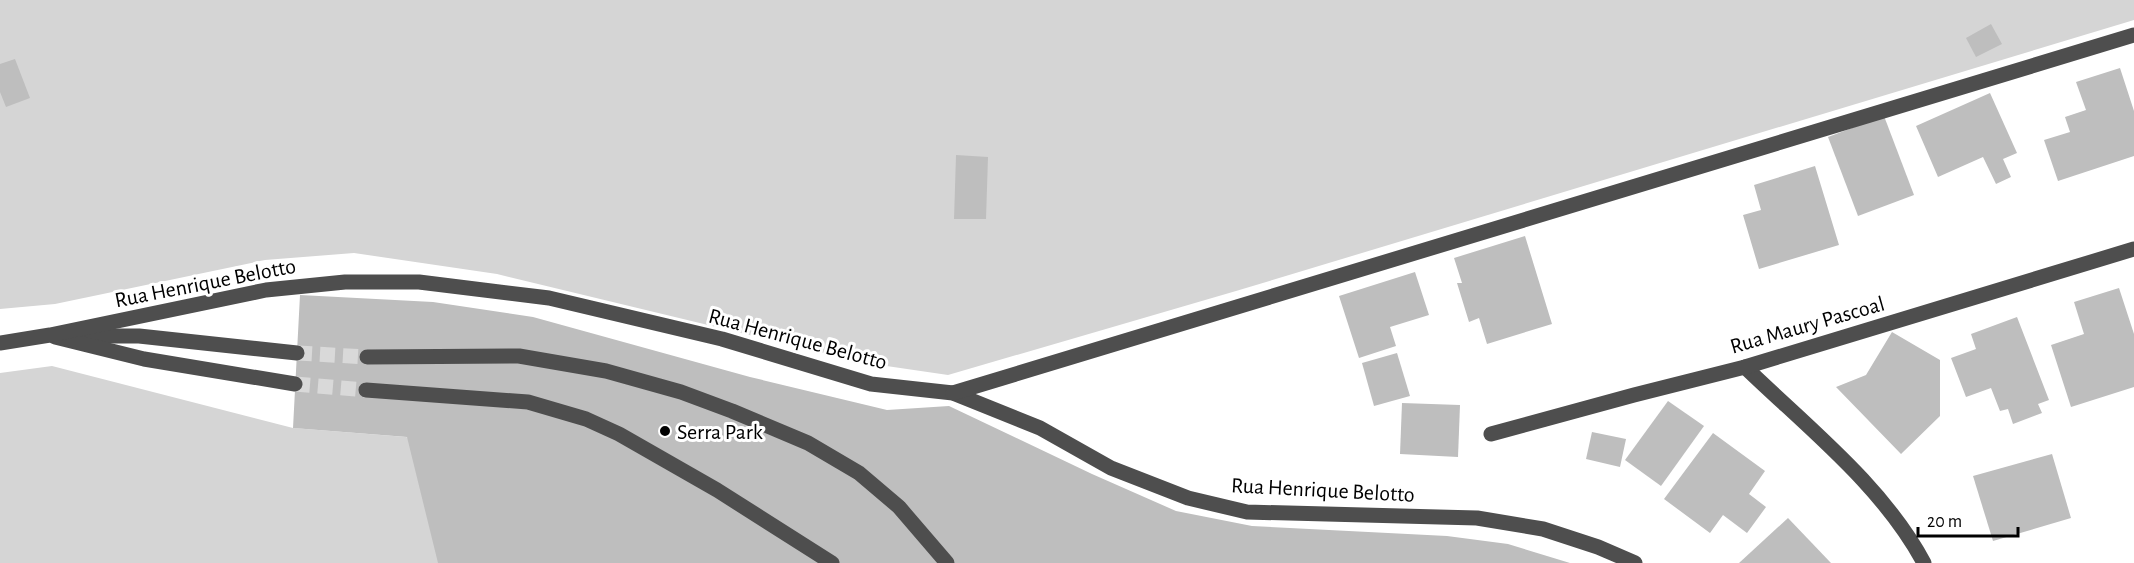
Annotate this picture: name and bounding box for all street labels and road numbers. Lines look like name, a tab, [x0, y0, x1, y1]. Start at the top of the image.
street label: Rua Henrique Belotto	[113, 255, 297, 311]
street label: Rua Maury Pascoal	[1728, 292, 1887, 358]
street label: Rua Henrique Belotto	[706, 305, 889, 373]
street label: Rua Henrique Belotto	[1231, 474, 1415, 506]

